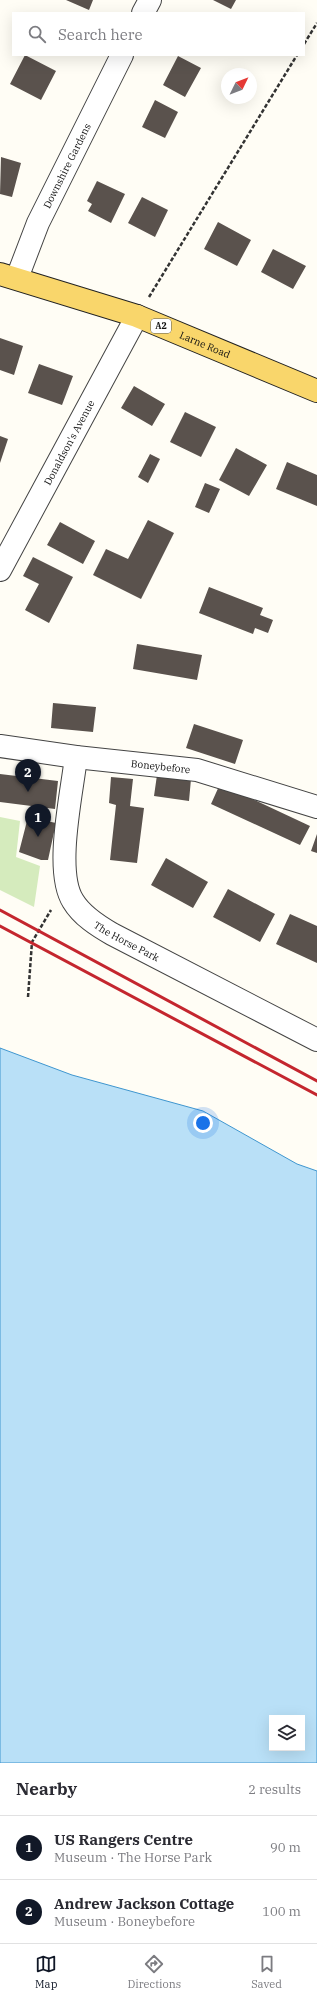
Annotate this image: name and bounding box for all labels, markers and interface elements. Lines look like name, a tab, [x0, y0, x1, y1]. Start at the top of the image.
search box	[12, 12, 305, 56]
icon: search	[26, 23, 48, 45]
text: Search here	[58, 25, 143, 44]
north arrow	[221, 68, 257, 104]
street label: Downshire Gardens	[40, 121, 94, 210]
road number: A2	[151, 319, 171, 333]
street label: Larne Road	[177, 328, 232, 361]
street label: Donaldson's Avenue	[41, 398, 98, 488]
street label: Boneybefore	[130, 757, 191, 776]
pin: 2	[15, 759, 41, 792]
pin: 1	[25, 804, 51, 837]
street label: The Horse Park	[91, 918, 162, 965]
your location	[193, 1113, 213, 1133]
map controls	[269, 1715, 305, 1751]
button: layers	[269, 1715, 305, 1751]
text: Nearby	[16, 1778, 77, 1800]
text: 2 results	[248, 1781, 301, 1798]
text: US Rangers Centre	[54, 1830, 193, 1849]
text: 1	[25, 1839, 33, 1856]
text: 90 m	[270, 1839, 301, 1856]
text: Museum · The Horse Park	[54, 1849, 212, 1866]
text: Andrew Jackson Cottage	[54, 1894, 234, 1913]
text: 2	[25, 1903, 33, 1920]
text: 100 m	[262, 1903, 301, 1920]
text: Museum · Boneybefore	[54, 1913, 195, 1930]
tab: Map	[35, 1953, 57, 1991]
tab: Directions	[127, 1953, 181, 1991]
tab: Saved	[251, 1953, 282, 1991]

